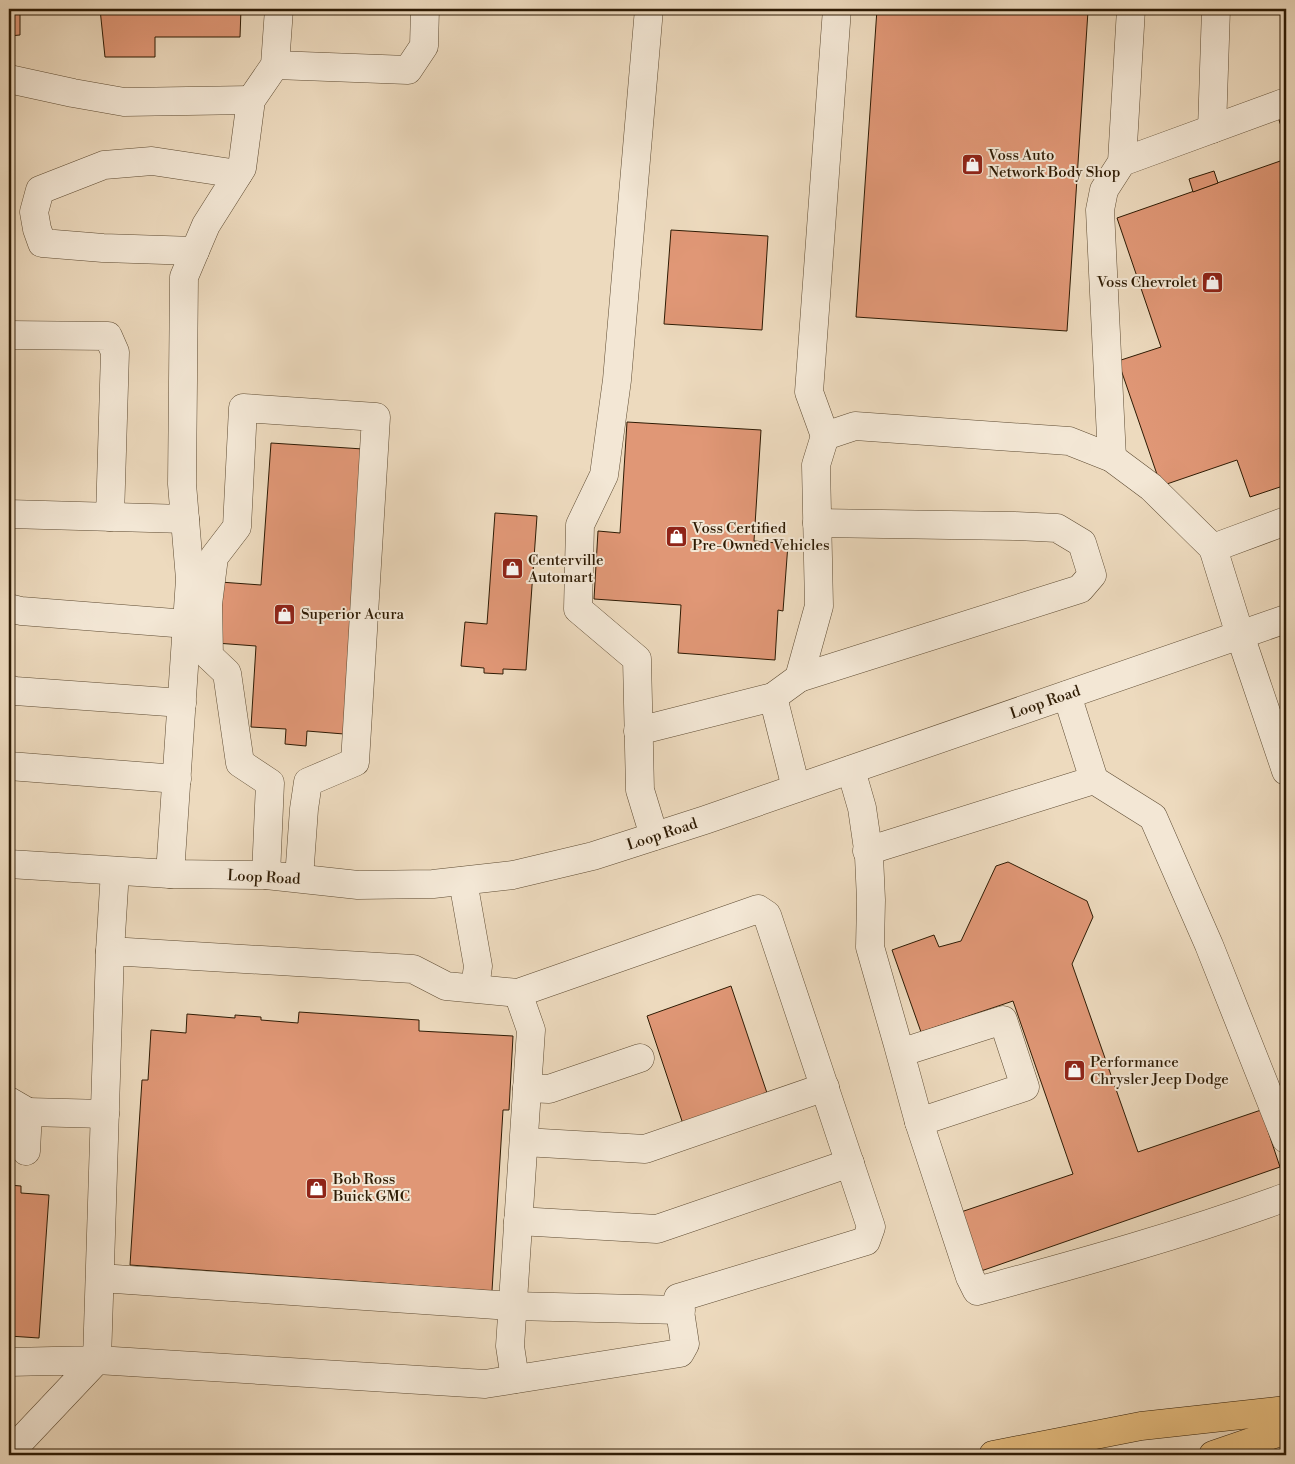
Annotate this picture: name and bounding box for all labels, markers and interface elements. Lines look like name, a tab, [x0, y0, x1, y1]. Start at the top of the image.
place label: Voss Auto Network Body Shop	[987, 146, 1120, 182]
shop icon: Voss Auto Network Body Shop	[960, 152, 984, 176]
shop icon: Voss Chevrolet	[1201, 270, 1225, 294]
place label: Voss Chevrolet	[1096, 273, 1198, 292]
place label: Voss Certified Pre-Owned Vehicles	[691, 519, 830, 555]
shop icon: Voss Certified Pre-Owned Vehicles	[664, 525, 688, 549]
place label: Centerville Automart	[527, 551, 604, 587]
shop icon: Centerville Automart	[500, 557, 524, 581]
shop icon: Superior Acura	[273, 602, 297, 626]
place label: Superior Acura	[301, 605, 405, 624]
street label: Loop Road	[1007, 681, 1083, 723]
street label: Loop Road	[624, 814, 700, 855]
street label: Loop Road	[227, 866, 302, 889]
place label: Performance Chrysler Jeep Dodge	[1090, 1053, 1229, 1089]
shop icon: Performance Chrysler Jeep Dodge	[1062, 1059, 1086, 1083]
place label: Bob Ross Buick GMC	[332, 1170, 410, 1206]
shop icon: Bob Ross Buick GMC	[305, 1176, 329, 1200]

